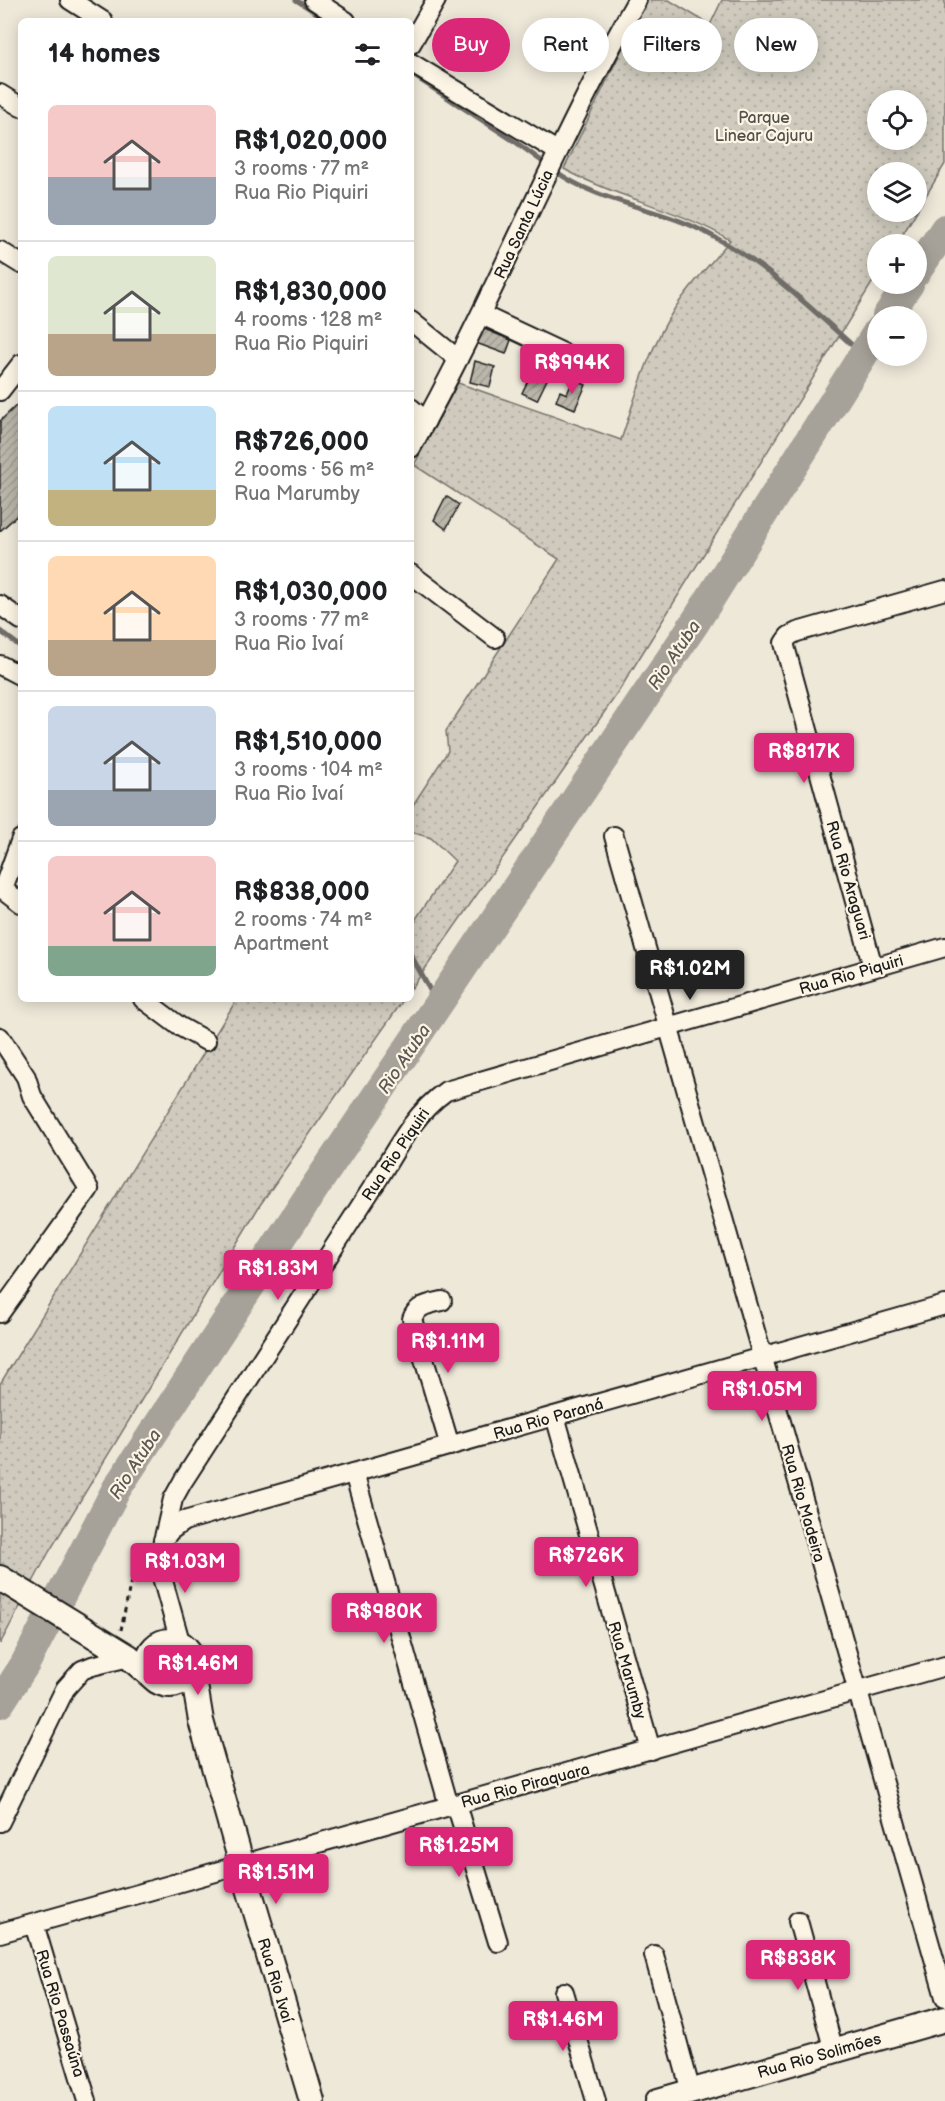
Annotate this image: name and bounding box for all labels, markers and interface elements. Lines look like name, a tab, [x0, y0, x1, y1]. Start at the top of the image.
chip: Buy	[432, 18, 510, 72]
chip: Rent	[522, 18, 609, 72]
chip: Filters	[621, 18, 722, 72]
chip: New	[734, 18, 818, 72]
icon: filters	[351, 38, 384, 71]
text: 14 homes	[48, 39, 160, 70]
map controls	[867, 90, 927, 366]
button: locate	[867, 90, 927, 150]
park label: Parque Linear Cajuru	[715, 109, 813, 146]
text: R$1,020,000	[234, 126, 388, 157]
icon: home	[96, 129, 168, 201]
text: 3 rooms · 77 m²	[234, 157, 369, 181]
button: layers	[867, 162, 927, 222]
street label: Rua Santa Lúcia	[491, 167, 558, 282]
text: Rua Rio Piquiri	[234, 181, 368, 205]
button: +	[867, 234, 927, 294]
text: R$1,830,000	[234, 277, 387, 308]
icon: home	[96, 280, 168, 352]
button: −	[867, 306, 927, 366]
text: 4 rooms · 128 m²	[234, 308, 382, 332]
text: Rua Rio Piquiri	[234, 332, 368, 356]
pin: R$994K	[523, 344, 621, 395]
text: R$994K	[534, 351, 610, 375]
text: R$726,000	[234, 427, 369, 458]
icon: home	[96, 430, 168, 502]
text: 2 rooms · 56 m²	[234, 458, 374, 482]
text: Rua Marumby	[234, 482, 360, 506]
text: R$1,030,000	[234, 577, 388, 608]
icon: home	[96, 580, 168, 652]
text: 3 rooms · 77 m²	[234, 608, 369, 632]
water label: Rio Atuba	[644, 617, 705, 694]
text: Rua Rio Ivaí	[234, 632, 343, 656]
text: R$1,510,000	[234, 727, 382, 758]
icon: home	[96, 730, 168, 802]
pin: R$817K	[755, 733, 853, 784]
text: R$817K	[768, 740, 840, 764]
text: 3 rooms · 104 m²	[234, 758, 383, 782]
text: Rua Rio Ivaí	[234, 782, 343, 806]
street label: Rua Rio Araguari	[821, 819, 874, 942]
text: R$838,000	[234, 877, 370, 908]
icon: home	[96, 880, 168, 952]
text: 2 rooms · 74 m²	[234, 908, 372, 932]
text: Apartment	[234, 932, 329, 956]
pin: R$1.02M	[635, 950, 745, 1001]
street label: Rua Rio Piquiri	[797, 951, 906, 999]
text: R$1.02M	[649, 957, 731, 981]
water label: Rio Atuba	[374, 1021, 435, 1098]
street label: Rua Rio Piquiri	[358, 1105, 434, 1205]
pin: R$1.83M	[223, 1250, 333, 1301]
text: R$1.83M	[238, 1257, 318, 1281]
pin: R$1.11M	[393, 1323, 503, 1374]
text: R$1.11M	[411, 1330, 485, 1354]
pin: R$1.05M	[707, 1371, 817, 1422]
text: R$1.05M	[722, 1378, 802, 1402]
street label: Rua Rio Paraná	[491, 1395, 605, 1444]
water label: Rio Atuba	[105, 1425, 166, 1503]
street label: Rua Rio Madeira	[777, 1442, 828, 1565]
pin: R$726K	[537, 1537, 635, 1588]
pin: R$1.03M	[130, 1543, 240, 1594]
text: R$726K	[548, 1544, 624, 1568]
text: R$1.03M	[144, 1550, 226, 1574]
pin: R$980K	[335, 1593, 433, 1644]
text: R$980K	[346, 1600, 422, 1624]
street label: Rua Marumby	[604, 1619, 650, 1722]
pin: R$1.46M	[143, 1645, 253, 1696]
text: R$1.46M	[158, 1652, 238, 1676]
street label: Rua Rio Piraquara	[459, 1760, 592, 1813]
pin: R$1.25M	[404, 1827, 514, 1878]
text: R$1.25M	[419, 1834, 499, 1858]
pin: R$1.51M	[221, 1854, 331, 1905]
text: R$1.51M	[238, 1861, 314, 1885]
street label: Rua Rio Ivaí	[253, 1936, 297, 2025]
pin: R$838K	[749, 1940, 847, 1991]
street label: Rua Rio Passaúna	[31, 1947, 88, 2080]
text: R$838K	[760, 1947, 836, 1971]
pin: R$1.46M	[508, 2001, 618, 2052]
text: R$1.46M	[523, 2008, 603, 2032]
street label: Rua Rio Solimões	[755, 2030, 883, 2083]

